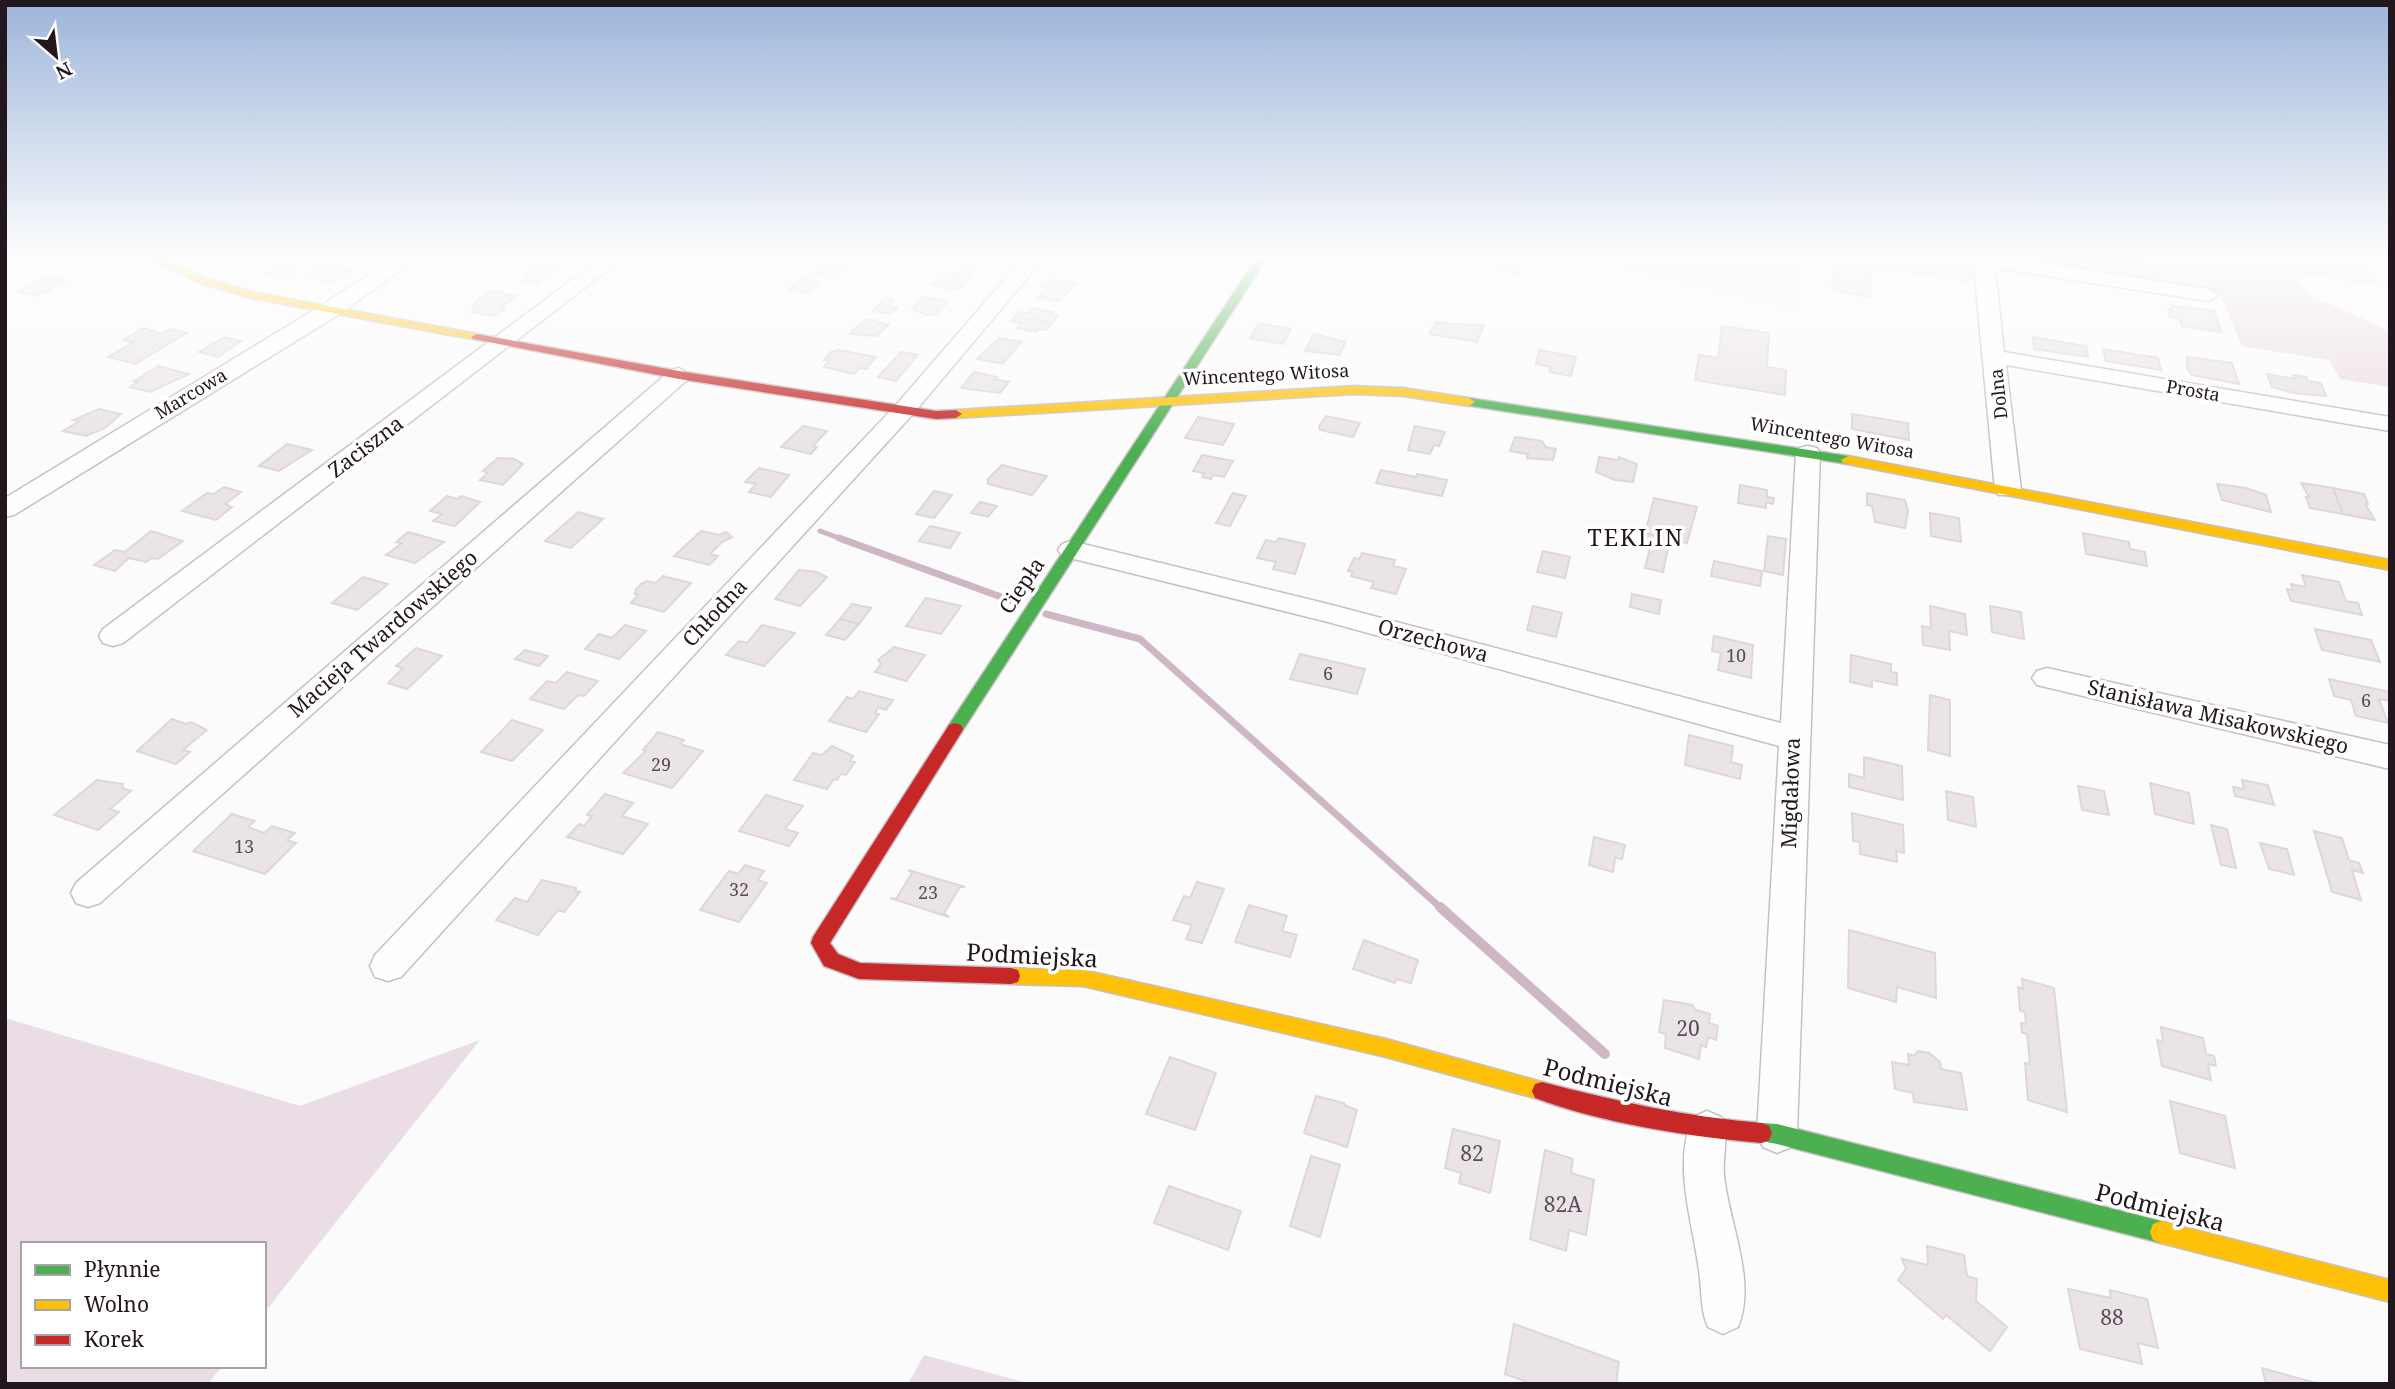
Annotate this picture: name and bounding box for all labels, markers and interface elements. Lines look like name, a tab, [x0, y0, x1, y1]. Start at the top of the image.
north arrow	[21, 21, 91, 91]
text: N	[51, 56, 77, 86]
street label: Wincentego Witosa	[1182, 358, 1350, 390]
street label: Marcowa	[150, 362, 231, 424]
street label: Dolna	[1983, 368, 2013, 421]
street label: Prosta	[2164, 373, 2222, 407]
street label: Zaciszna	[322, 409, 409, 484]
street label: Wincentego Witosa	[1748, 411, 1916, 463]
district label: TEKLIN	[1588, 521, 1684, 553]
street label: Macieja Twardowskiego	[282, 543, 483, 723]
street label: Ciepła	[992, 552, 1050, 619]
street label: Chłodna	[676, 572, 753, 652]
street label: Orzechowa	[1375, 612, 1492, 668]
house number: 10	[1726, 643, 1746, 667]
house number: 6	[1323, 661, 1333, 685]
street label: Stanisława Misakowskiego	[2085, 672, 2352, 760]
house number: 6	[2361, 688, 2371, 712]
street label: Migdałowa	[1774, 737, 1806, 849]
house number: 29	[651, 752, 671, 776]
house number: 13	[234, 834, 254, 858]
house number: 32	[729, 877, 749, 901]
house number: 23	[918, 880, 938, 904]
street label: Podmiejska	[965, 935, 1099, 974]
house number: 20	[1676, 1014, 1700, 1042]
street label: Podmiejska	[1540, 1050, 1676, 1114]
house number: 82	[1460, 1139, 1484, 1167]
street label: Podmiejska	[2092, 1175, 2228, 1239]
house number: 82A	[1544, 1190, 1582, 1218]
legend	[21, 1242, 266, 1368]
text: Płynnie	[84, 1255, 160, 1283]
text: Wolno	[84, 1290, 149, 1318]
house number: 88	[2100, 1303, 2124, 1331]
text: Korek	[84, 1325, 145, 1353]

